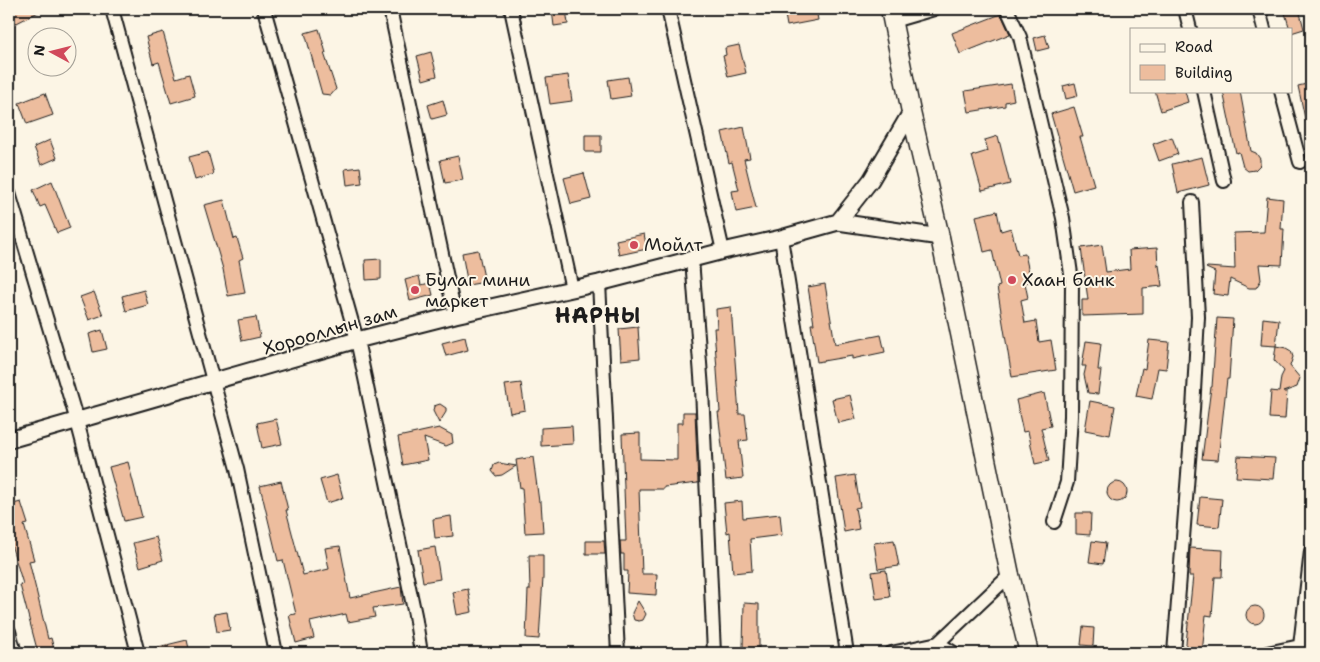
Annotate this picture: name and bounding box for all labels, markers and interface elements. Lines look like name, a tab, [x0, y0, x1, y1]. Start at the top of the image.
north arrow	[28, 28, 78, 78]
legend	[1130, 28, 1292, 92]
text: Road	[1175, 37, 1213, 57]
text: N	[29, 44, 49, 57]
text: Building	[1175, 63, 1232, 83]
place label: Мойлт	[644, 233, 703, 257]
marker: Мойлт	[628, 239, 640, 251]
place label: Булаг мини маркет	[425, 268, 531, 313]
place label: Хаан банк	[1022, 268, 1115, 292]
marker: Хаан банк	[1006, 274, 1018, 286]
marker: Булаг мини маркет	[409, 284, 421, 296]
street label: Хорооллын зам	[260, 299, 400, 361]
district label: НАРНЫ	[555, 301, 641, 330]

